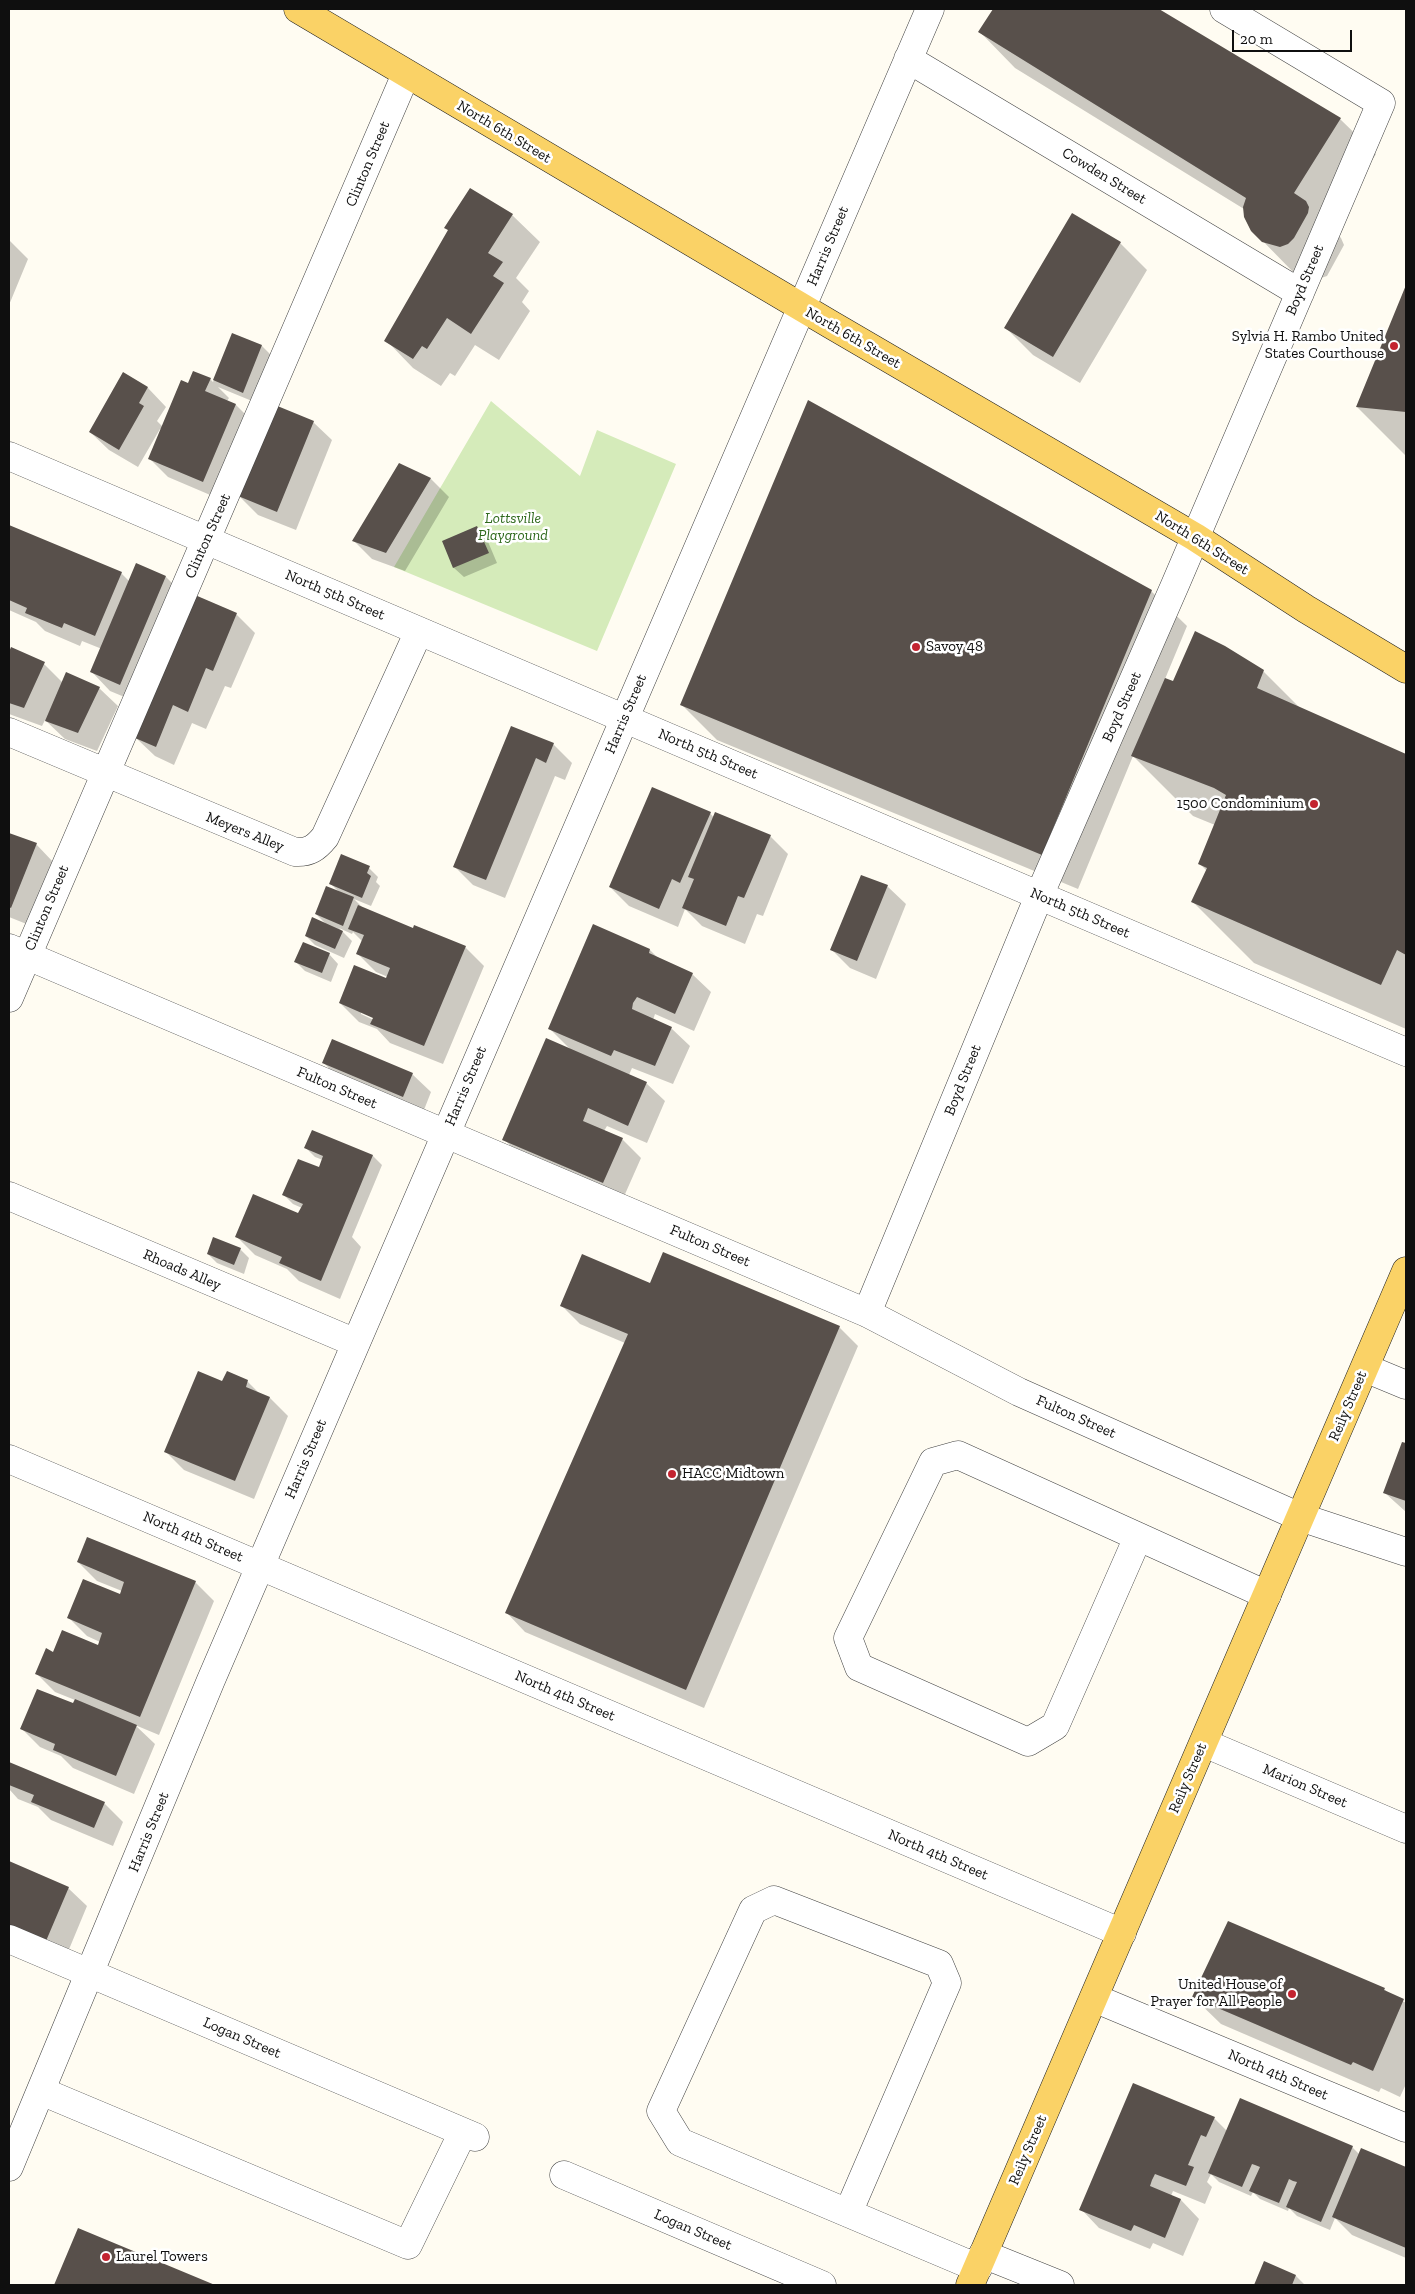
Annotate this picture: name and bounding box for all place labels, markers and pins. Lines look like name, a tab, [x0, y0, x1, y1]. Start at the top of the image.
place label: Sylvia H. Rambo United States Courthouse	[1232, 328, 1384, 363]
marker: Sylvia H. Rambo United States Courthouse	[1388, 340, 1400, 352]
place label: Savoy 48	[926, 638, 983, 656]
marker: Savoy 48	[910, 641, 922, 653]
place label: 1500 Condominium	[1177, 795, 1304, 813]
marker: 1500 Condominium	[1308, 798, 1320, 810]
place label: HACC Midtown	[682, 1465, 784, 1483]
marker: HACC Midtown	[666, 1468, 678, 1480]
place label: United House of Prayer for All People	[1150, 1976, 1282, 2011]
marker: United House of Prayer for All People	[1286, 1988, 1298, 2000]
place label: Laurel Towers	[116, 2248, 208, 2266]
marker: Laurel Towers	[100, 2251, 112, 2263]

